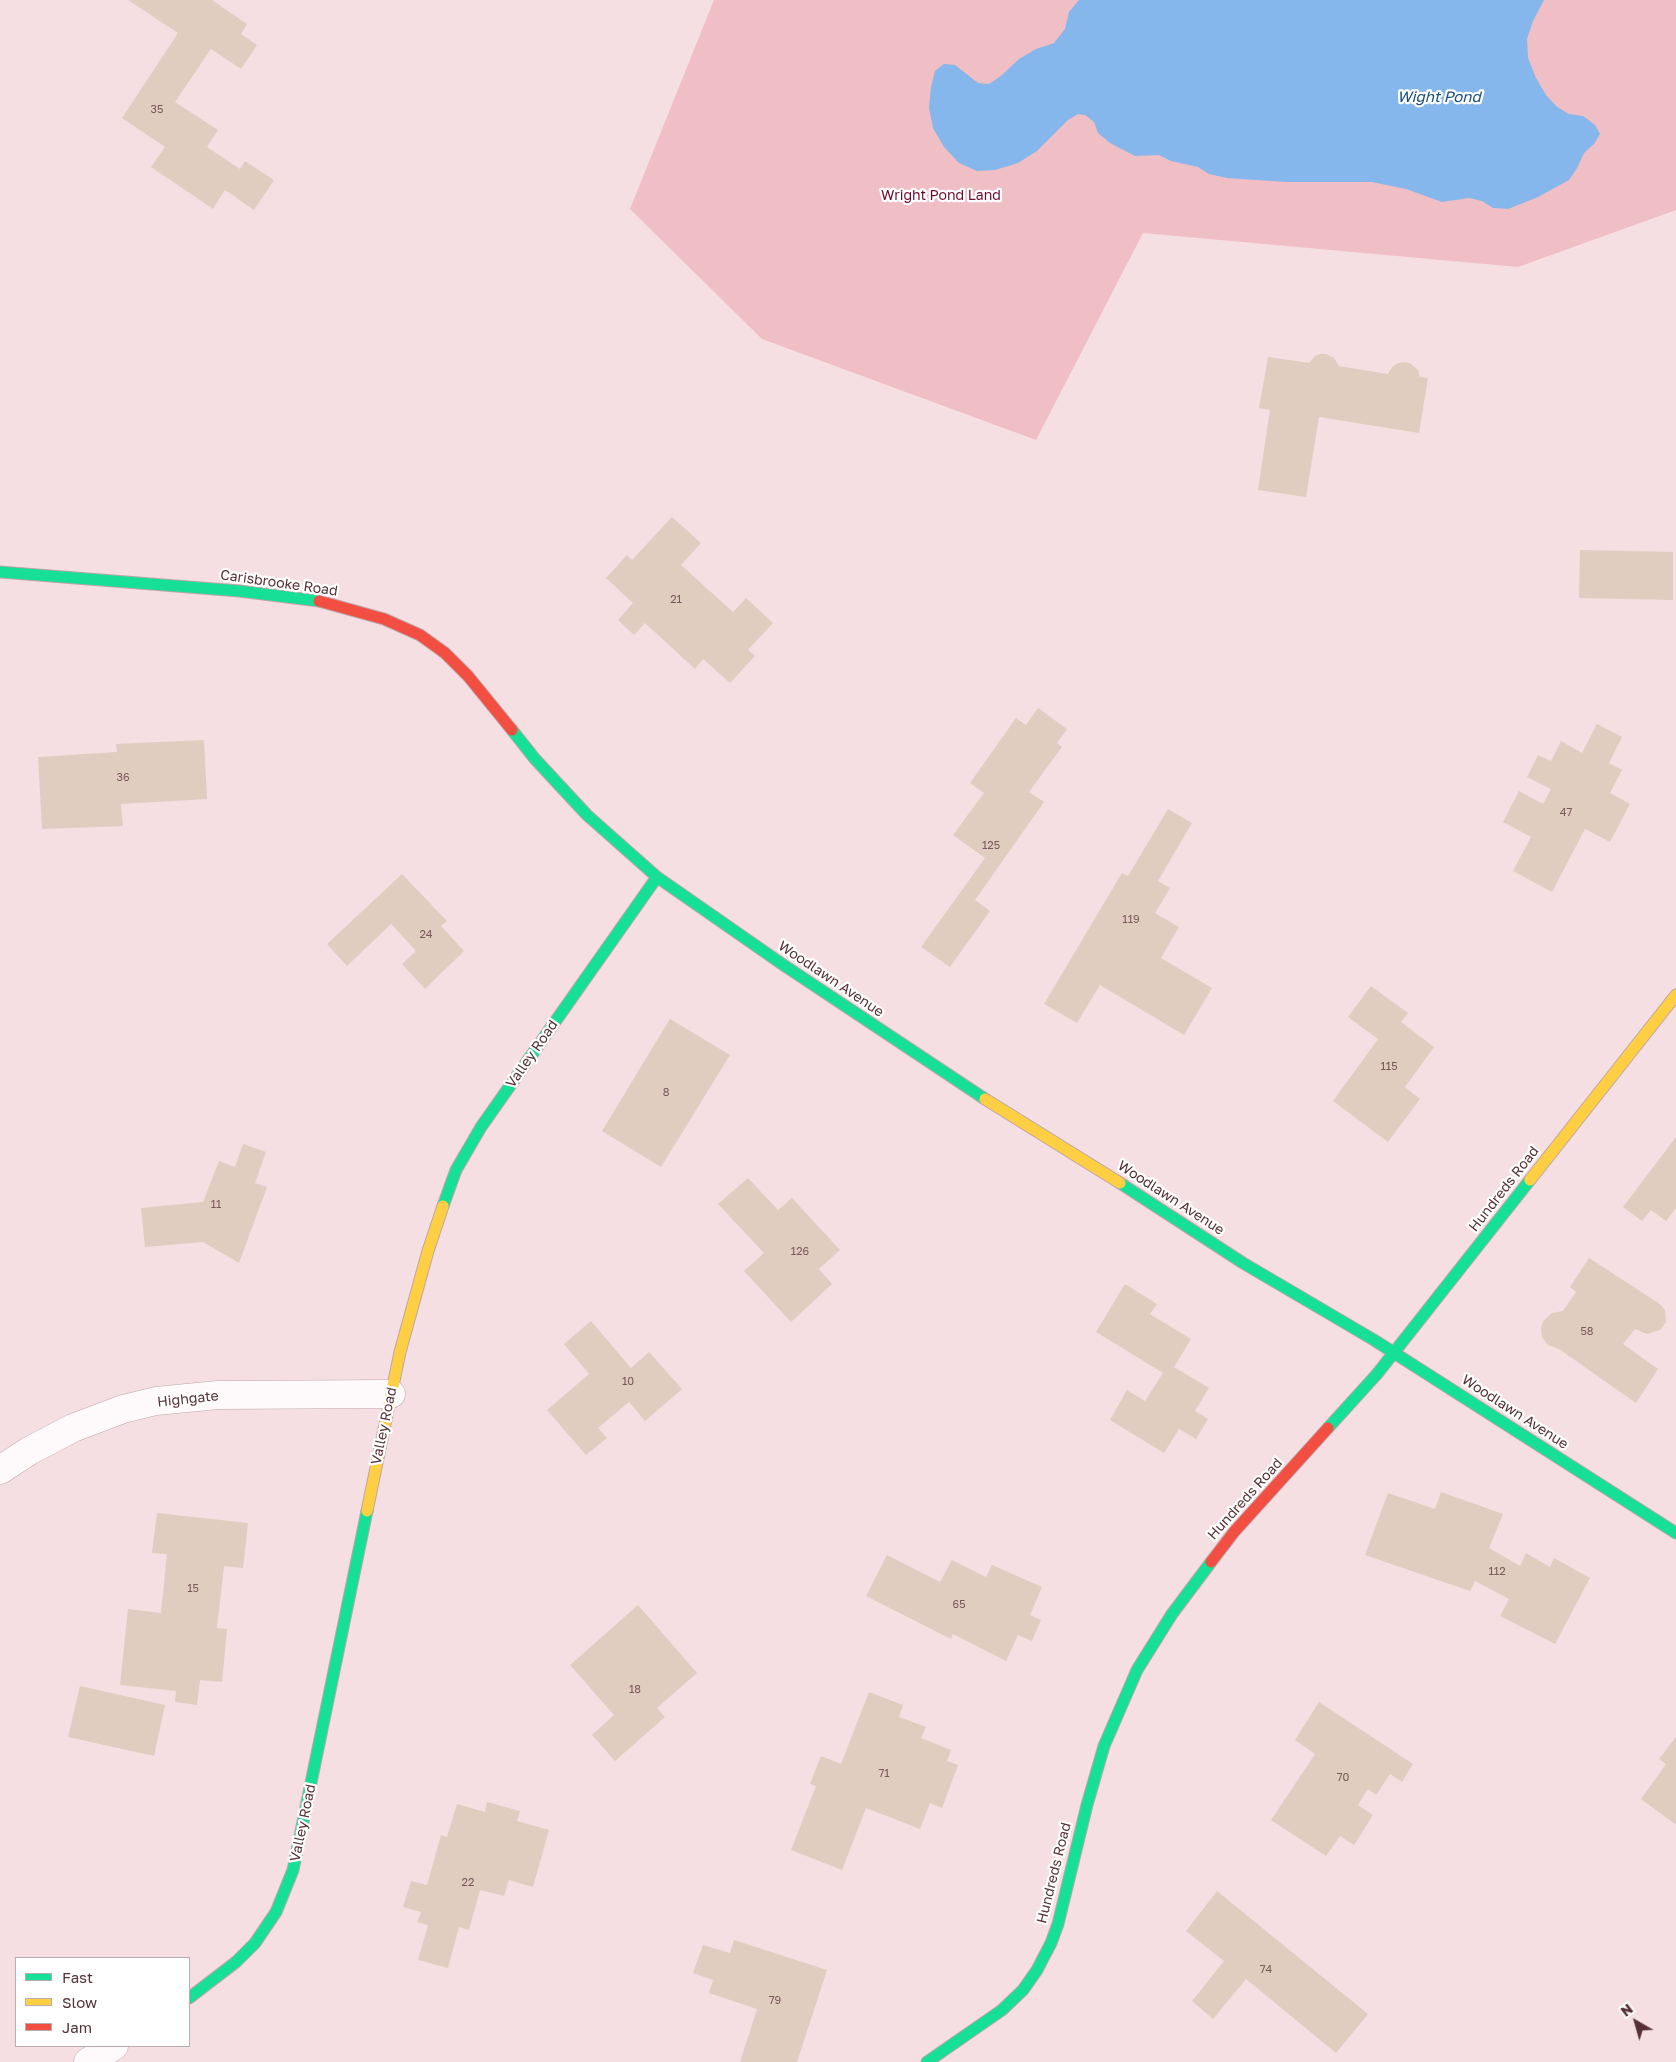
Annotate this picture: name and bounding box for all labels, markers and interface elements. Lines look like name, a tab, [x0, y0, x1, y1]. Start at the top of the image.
water label: Wight Pond	[1397, 88, 1481, 106]
house number: 35	[151, 103, 163, 117]
park label: Wright Pond Land	[881, 188, 1001, 204]
street label: Carisbrooke Road	[219, 566, 339, 600]
house number: 21	[670, 593, 682, 607]
house number: 36	[116, 771, 130, 785]
house number: 47	[1560, 806, 1572, 820]
house number: 125	[982, 839, 1000, 853]
house number: 119	[1122, 913, 1140, 927]
house number: 24	[419, 928, 433, 942]
street label: Woodlawn Avenue	[775, 938, 887, 1020]
street label: Valley Road	[503, 1017, 561, 1091]
house number: 115	[1380, 1060, 1398, 1074]
house number: 8	[663, 1086, 669, 1100]
street label: Hundreds Road	[1465, 1143, 1543, 1235]
street label: Woodlawn Avenue	[1115, 1157, 1227, 1239]
house number: 11	[211, 1198, 221, 1212]
house number: 126	[791, 1245, 809, 1259]
house number: 58	[1580, 1325, 1594, 1339]
street label: Woodlawn Avenue	[1459, 1371, 1571, 1453]
house number: 10	[622, 1375, 634, 1389]
street label: Valley Road	[368, 1386, 400, 1466]
street label: Highgate	[156, 1387, 220, 1411]
street label: Hundreds Road	[1204, 1455, 1286, 1543]
house number: 112	[1488, 1565, 1506, 1579]
house number: 15	[187, 1582, 199, 1596]
house number: 65	[952, 1598, 966, 1612]
house number: 18	[629, 1683, 641, 1697]
house number: 71	[878, 1767, 890, 1781]
house number: 70	[1337, 1771, 1349, 1785]
street label: Valley Road	[287, 1783, 319, 1863]
street label: Hundreds Road	[1033, 1821, 1075, 1925]
house number: 22	[462, 1876, 474, 1890]
legend	[15, 1957, 190, 2047]
house number: 74	[1260, 1963, 1272, 1977]
text: Fast	[62, 1968, 93, 1986]
text: Slow	[62, 1993, 97, 2011]
house number: 79	[769, 1994, 781, 2008]
north arrow	[1611, 1997, 1661, 2047]
text: N	[1617, 2000, 1636, 2020]
text: Jam	[62, 2018, 92, 2036]

